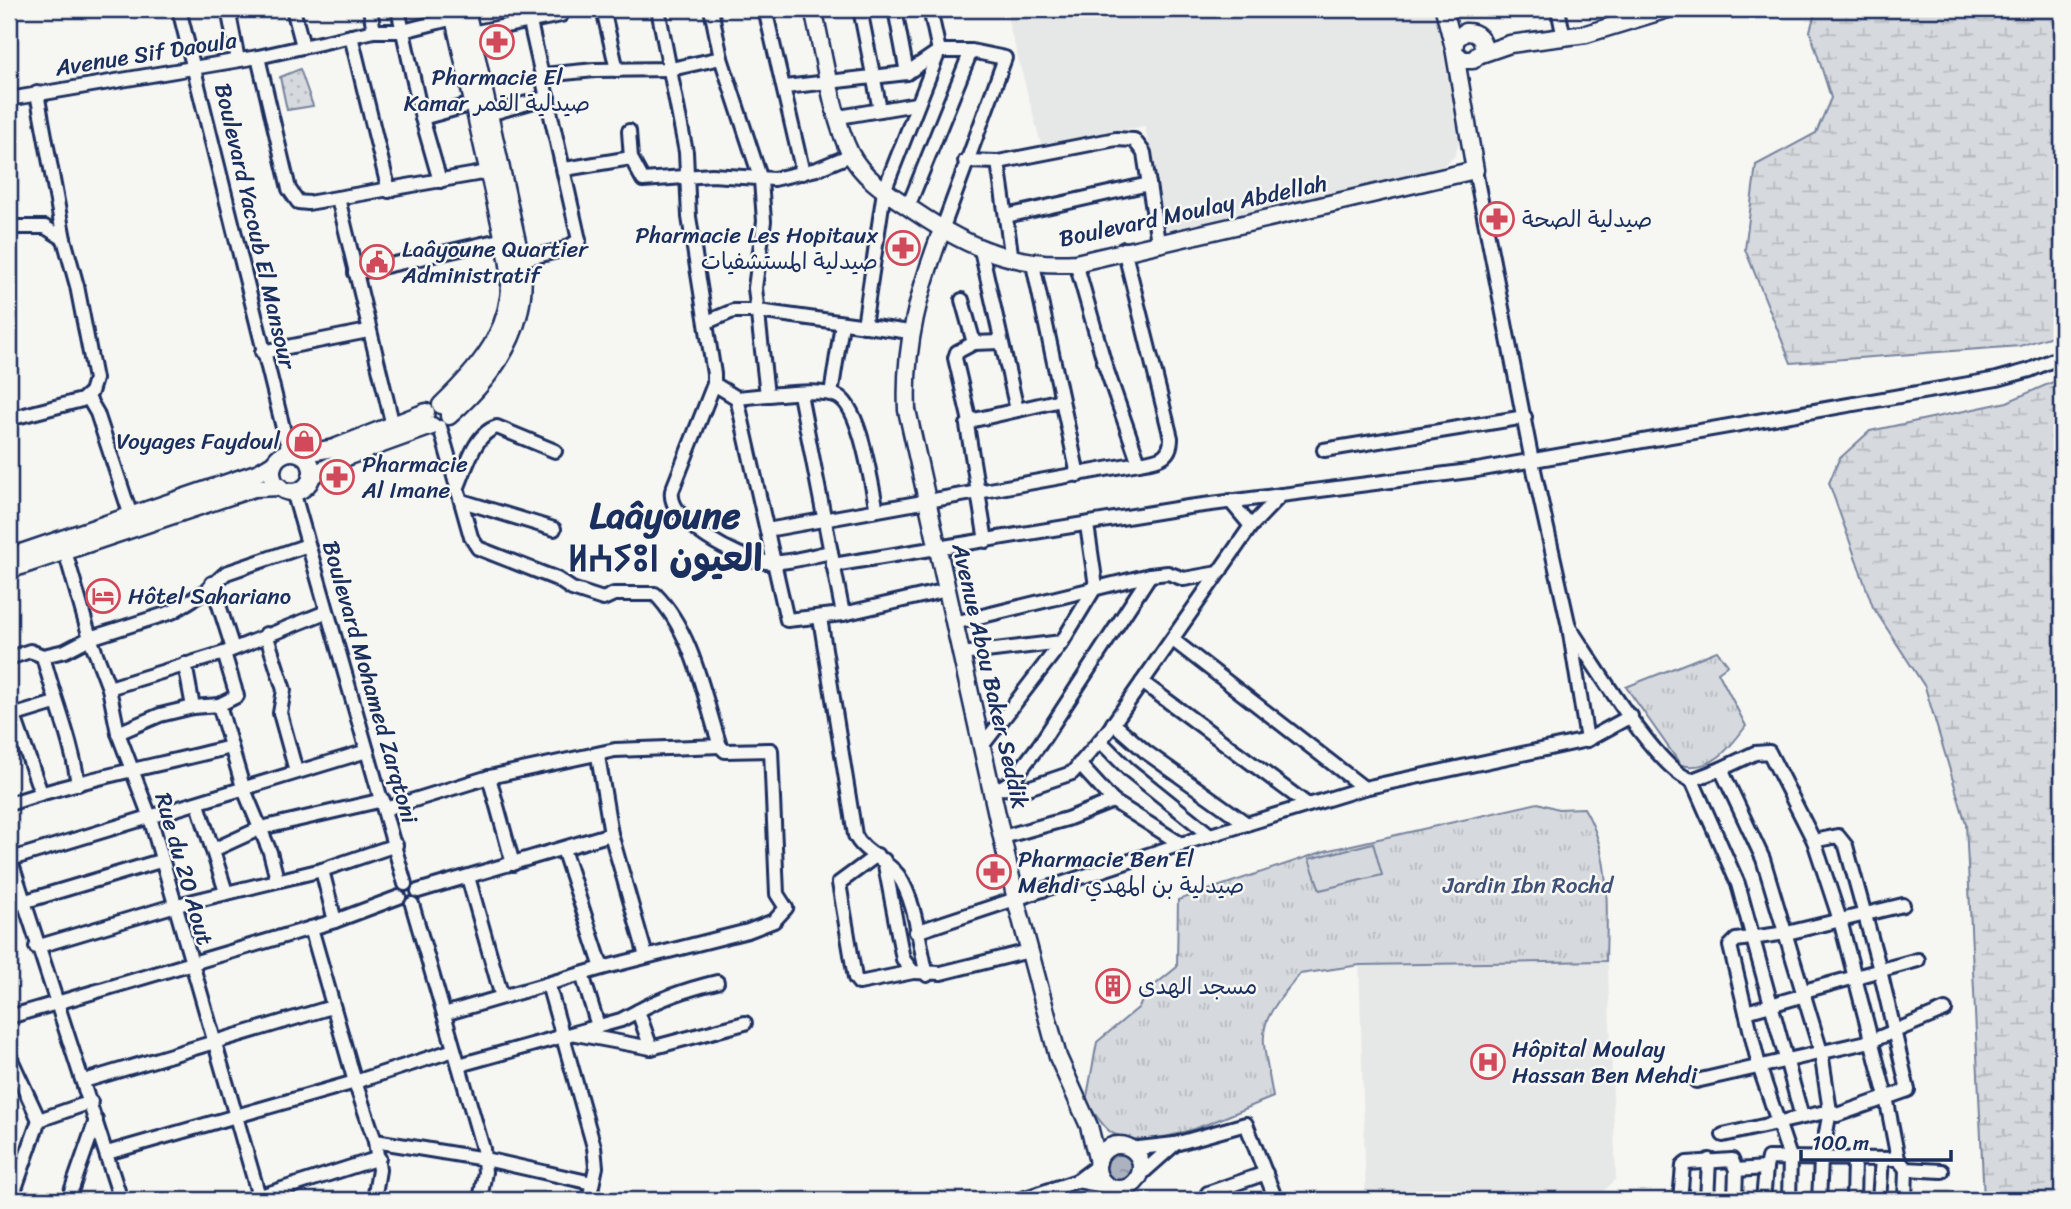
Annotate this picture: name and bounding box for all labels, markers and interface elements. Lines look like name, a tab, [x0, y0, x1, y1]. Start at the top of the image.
street label: Avenue Sif Daoula	[51, 19, 240, 89]
pharmacy icon: Pharmacie El Kamar صيدلية القمر	[478, 23, 516, 61]
place label: Pharmacie El Kamar صيدلية القمر	[404, 57, 590, 124]
street label: Boulevard Yacoub El Mansour	[202, 79, 308, 374]
street label: Boulevard Moulay Abdellah	[1055, 163, 1331, 259]
place label: صيدلية الصحة	[1522, 199, 1652, 240]
pharmacy icon: صيدلية الصحة	[1478, 200, 1516, 238]
place label: Pharmacie Les Hopitaux صيدلية المستشفيات	[635, 215, 878, 282]
place label: Laâyoune Quartier Administratif	[401, 229, 589, 296]
pharmacy icon: Pharmacie Les Hopitaux صيدلية المستشفيات	[884, 229, 922, 267]
public building icon: Laâyoune Quartier Administratif	[358, 243, 396, 281]
place label: Voyages Faydoul	[116, 421, 280, 462]
shop icon: Voyages Faydoul	[285, 422, 323, 460]
place label: Pharmacie Al Imane	[361, 444, 468, 511]
pharmacy icon: Pharmacie Al Imane	[318, 458, 356, 496]
district label: Laâyoune ⵍⵄⵢⵓⵏ العيون	[567, 483, 763, 591]
street label: Boulevard Mohamed Zarqtoni	[310, 536, 430, 829]
street label: Avenue Abou Baker Seddik	[939, 538, 1040, 813]
place label: Hôtel Sahariano	[128, 576, 291, 617]
hotel icon: Hôtel Sahariano	[84, 577, 122, 615]
street label: Rue du 20 Aout	[143, 788, 225, 950]
place label: Pharmacie Ben El Mehdi صيدلية بن المهدي	[1018, 839, 1244, 906]
pharmacy icon: Pharmacie Ben El Mehdi صيدلية بن المهدي	[975, 853, 1013, 891]
park label: Jardin Ibn Rochd	[1442, 865, 1615, 906]
place label: مسجد الهدى	[1138, 966, 1257, 1007]
building icon: مسجد الهدى	[1094, 967, 1132, 1005]
place label: Hôpital Moulay Hassan Ben Mehdi	[1512, 1029, 1698, 1096]
hospital icon: Hôpital Moulay Hassan Ben Mehdi	[1469, 1043, 1507, 1081]
scale bar	[1801, 1118, 1952, 1162]
text: 100 m	[1812, 1124, 1869, 1162]

